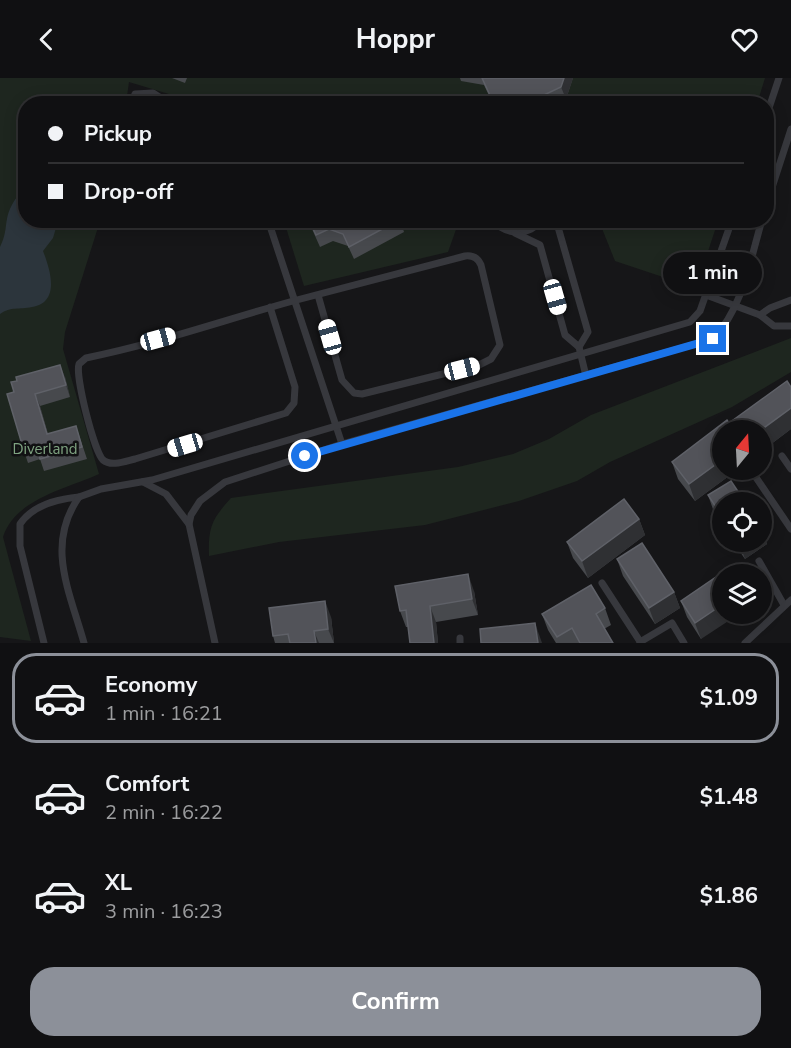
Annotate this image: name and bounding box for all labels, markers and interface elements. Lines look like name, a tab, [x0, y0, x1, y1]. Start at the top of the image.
text: Hoppr	[356, 21, 435, 58]
icon: back	[30, 23, 63, 56]
icon: heart	[728, 23, 761, 56]
text: Pickup	[84, 119, 152, 149]
text: Drop-off	[84, 177, 173, 207]
callout: 1 min	[664, 252, 762, 294]
text: 1 min	[687, 259, 738, 286]
car	[541, 277, 569, 317]
car	[316, 317, 344, 357]
route end	[699, 325, 726, 352]
car	[138, 326, 178, 352]
car	[442, 356, 482, 382]
north arrow	[712, 420, 772, 480]
map controls	[712, 420, 772, 624]
car	[165, 431, 205, 459]
park label: Diverland	[12, 439, 78, 459]
route start	[291, 442, 318, 469]
button: locate	[712, 492, 772, 552]
button: layers	[712, 564, 772, 624]
text: Economy	[105, 670, 197, 700]
icon: car	[33, 671, 87, 725]
text: $1.09	[700, 683, 758, 713]
text: 1 min · 16:21	[105, 700, 223, 727]
text: Comfort	[105, 769, 189, 799]
icon: car	[33, 770, 87, 824]
text: $1.48	[700, 782, 758, 812]
text: 2 min · 16:22	[105, 799, 223, 826]
text: XL	[105, 868, 132, 898]
icon: car	[33, 869, 87, 923]
text: $1.86	[700, 881, 758, 911]
text: 3 min · 16:23	[105, 898, 223, 925]
button: Confirm	[30, 967, 761, 1036]

